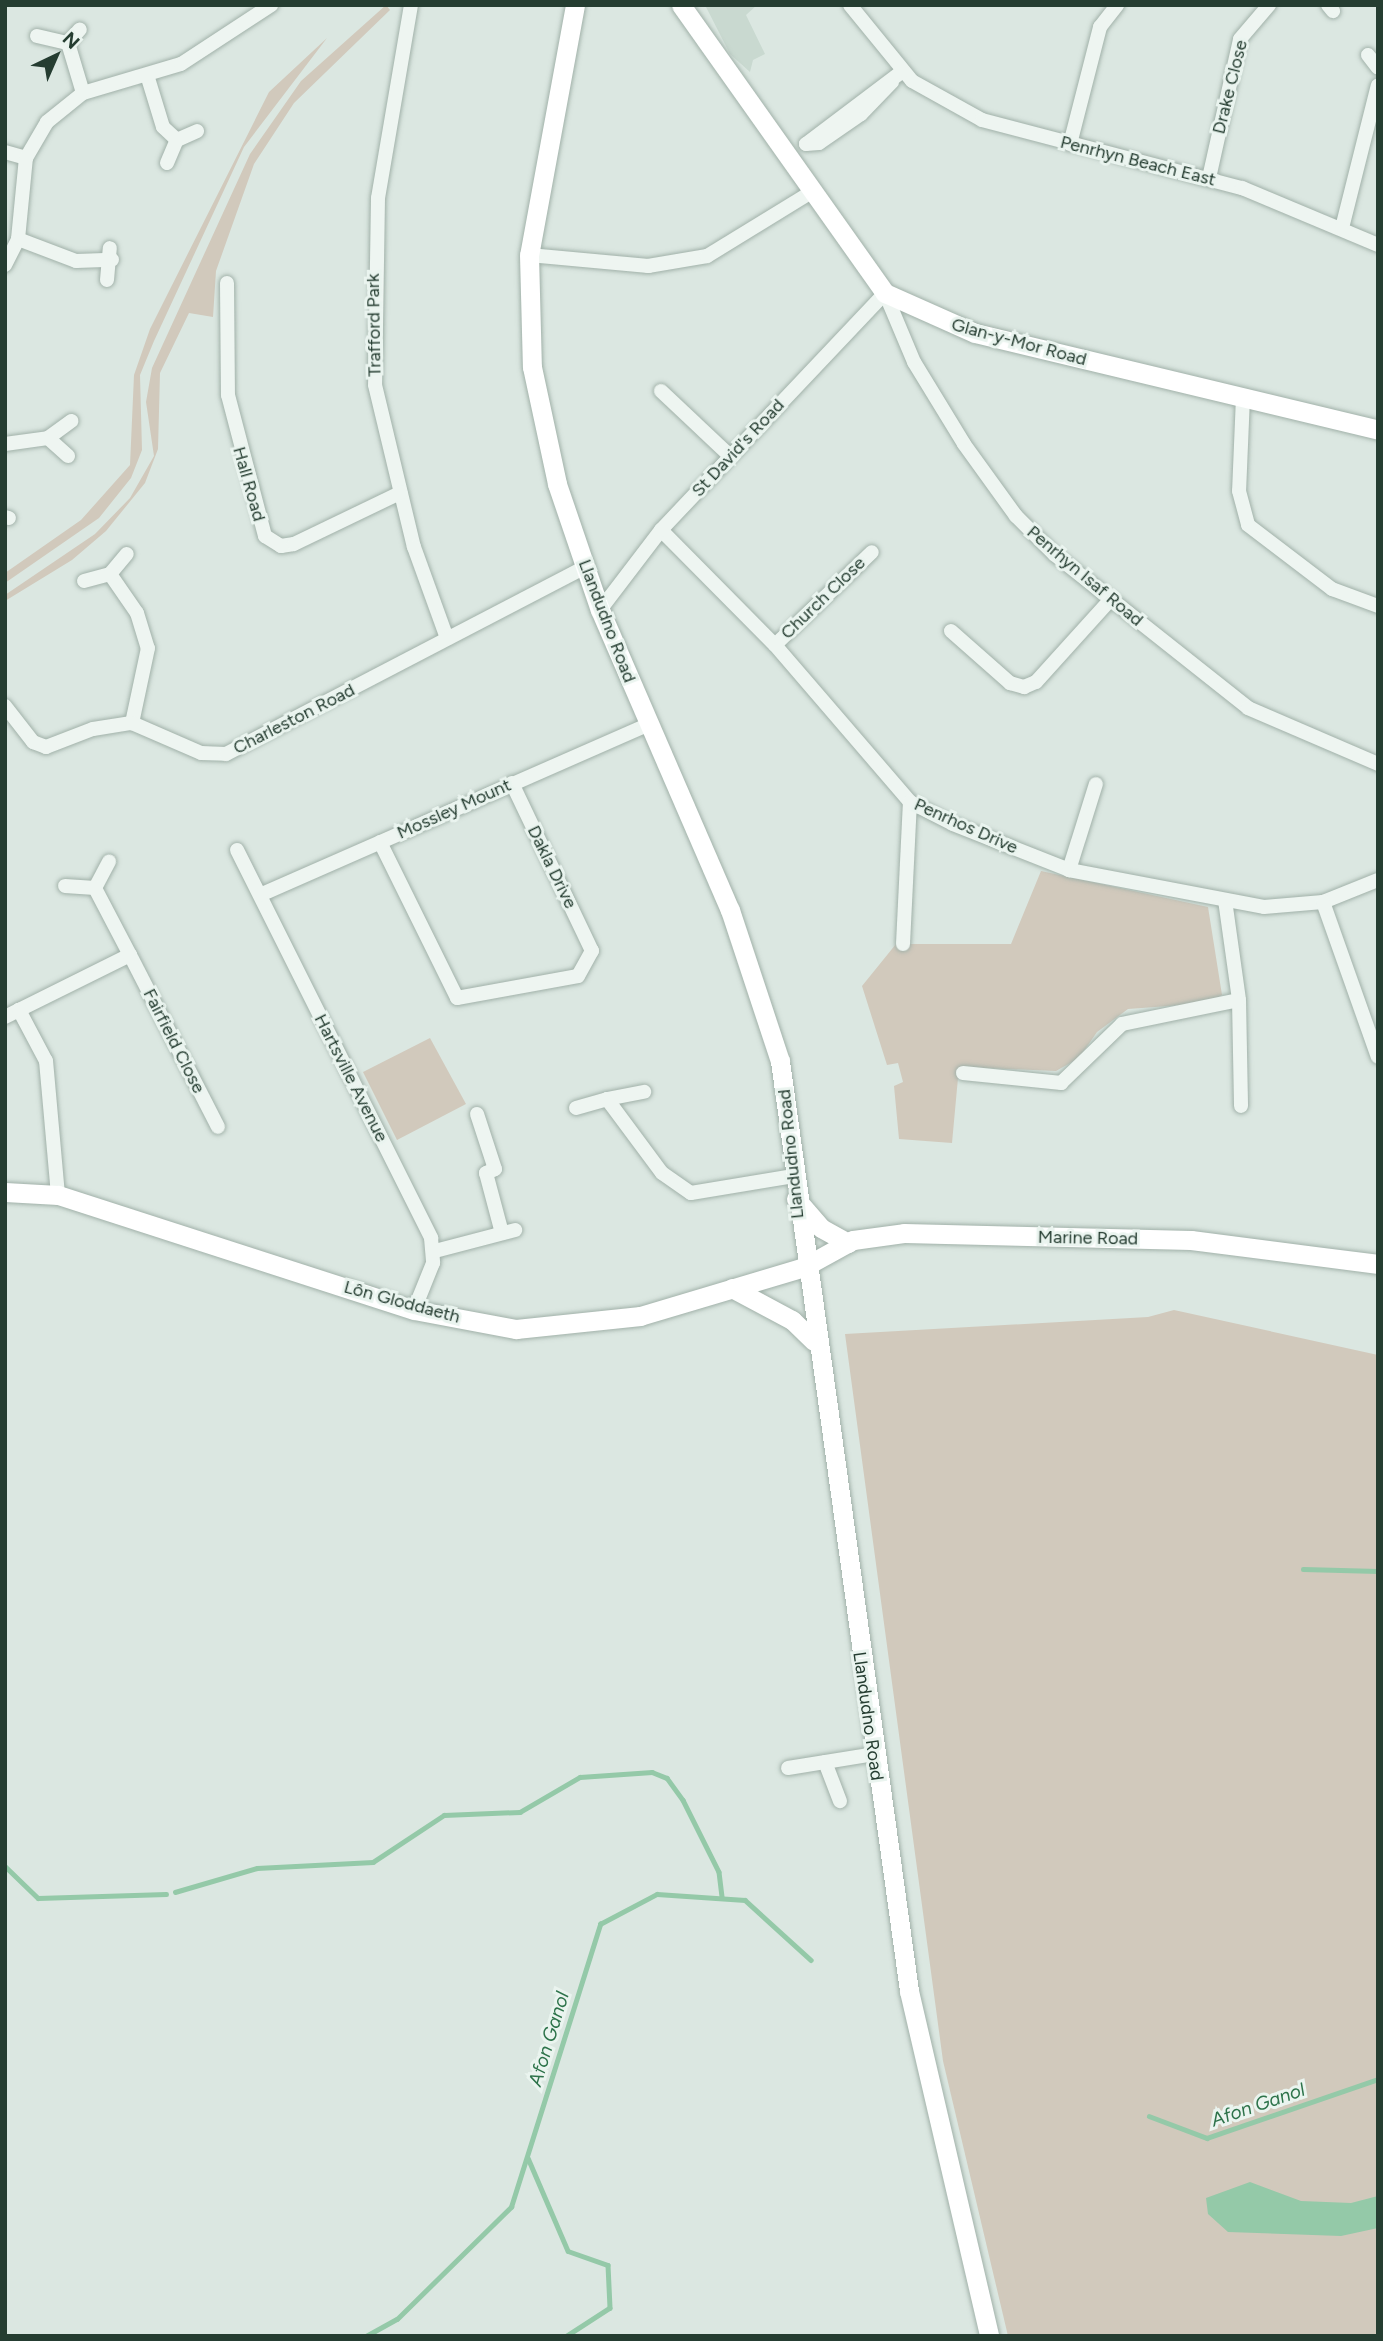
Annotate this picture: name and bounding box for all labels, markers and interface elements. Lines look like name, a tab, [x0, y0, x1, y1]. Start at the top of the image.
north arrow	[21, 21, 91, 91]
text: N	[58, 27, 84, 54]
street label: Drake Close	[1208, 38, 1252, 136]
street label: Penrhyn Beach East	[1058, 131, 1218, 191]
street label: Trafford Park	[362, 273, 386, 377]
street label: Glan-y-Mor Road	[949, 314, 1089, 370]
street label: St David's Road	[687, 395, 789, 501]
street label: Hall Road	[228, 444, 270, 524]
street label: Penrhyn Isaf Road	[1023, 521, 1147, 631]
street label: Church Close	[776, 552, 870, 644]
street label: Llandudno Road	[574, 556, 640, 686]
street label: Charleston Road	[230, 679, 358, 759]
street label: Mossley Mount	[394, 774, 514, 844]
street label: Penrhos Drive	[911, 794, 1021, 858]
street label: Dakla Drive	[523, 822, 581, 912]
street label: Fairfield Close	[138, 985, 210, 1097]
street label: Hartsville Avenue	[309, 1010, 393, 1146]
street label: Llandudno Road	[773, 1088, 809, 1220]
street label: Marine Road	[1038, 1226, 1138, 1250]
street label: Lôn Gloddaeth	[342, 1276, 462, 1328]
street label: Llandudno Road	[848, 1650, 888, 1782]
water label: Afon Ganol	[524, 1989, 574, 2089]
water label: Afon Ganol	[1208, 2078, 1308, 2132]

